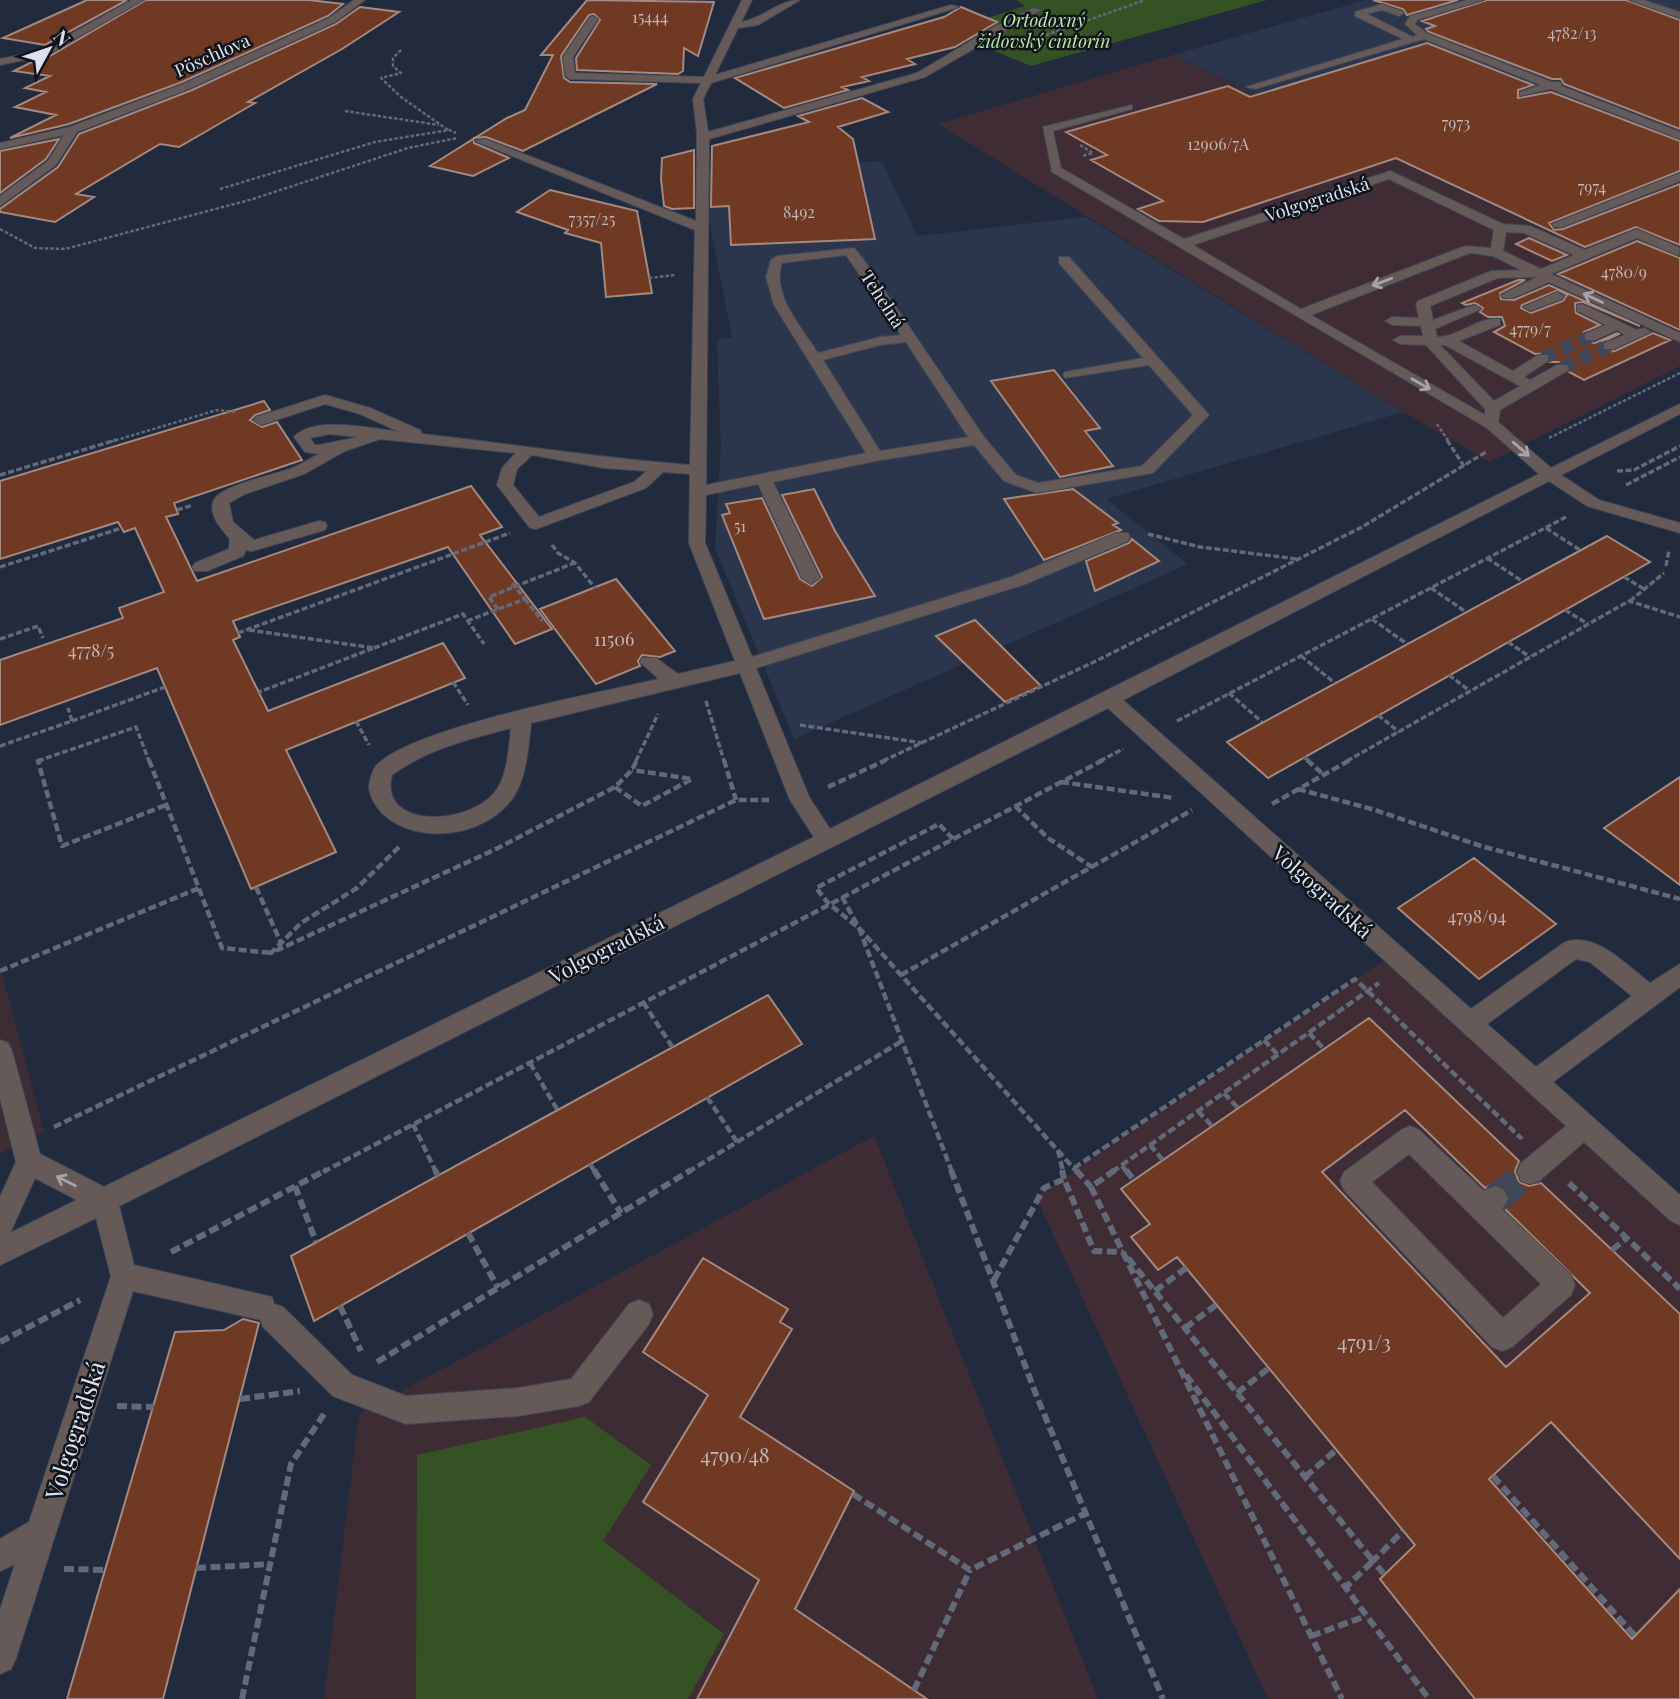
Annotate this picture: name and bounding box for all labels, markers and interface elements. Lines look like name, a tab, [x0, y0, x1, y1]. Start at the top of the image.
house number: 15444	[632, 6, 668, 27]
park label: Ortodoxný židovský cintorín	[977, 8, 1110, 53]
north arrow	[14, 14, 84, 84]
house number: 4782/13	[1548, 22, 1597, 43]
text: N	[48, 24, 77, 51]
street label: Pöschlova	[171, 28, 253, 82]
house number: 7973	[1442, 112, 1470, 133]
house number: 12906/7A	[1187, 133, 1250, 154]
street label: Volgogradská	[1261, 171, 1372, 227]
house number: 7974	[1578, 176, 1606, 197]
house number: 8492	[783, 201, 815, 222]
house number: 7357/25	[569, 208, 615, 229]
house number: 4780/9	[1601, 261, 1647, 282]
street label: Tehelná	[855, 266, 911, 332]
one-way arrow	[1372, 277, 1394, 290]
one-way arrow	[1583, 290, 1604, 304]
house number: 4779/7	[1509, 318, 1551, 339]
one-way arrow	[1411, 377, 1431, 391]
one-way arrow	[1512, 441, 1530, 457]
house number: 51	[734, 515, 746, 536]
house number: 11506	[594, 627, 634, 651]
house number: 4778/5	[68, 638, 114, 662]
street label: Volgogradská	[1266, 838, 1380, 944]
house number: 4798/94	[1448, 904, 1507, 928]
street label: Volgogradská	[543, 907, 669, 990]
one-way arrow	[56, 1173, 77, 1187]
house number: 4791/3	[1337, 1327, 1391, 1355]
street label: Volgogradská	[36, 1357, 111, 1504]
house number: 4790/48	[700, 1440, 770, 1468]

